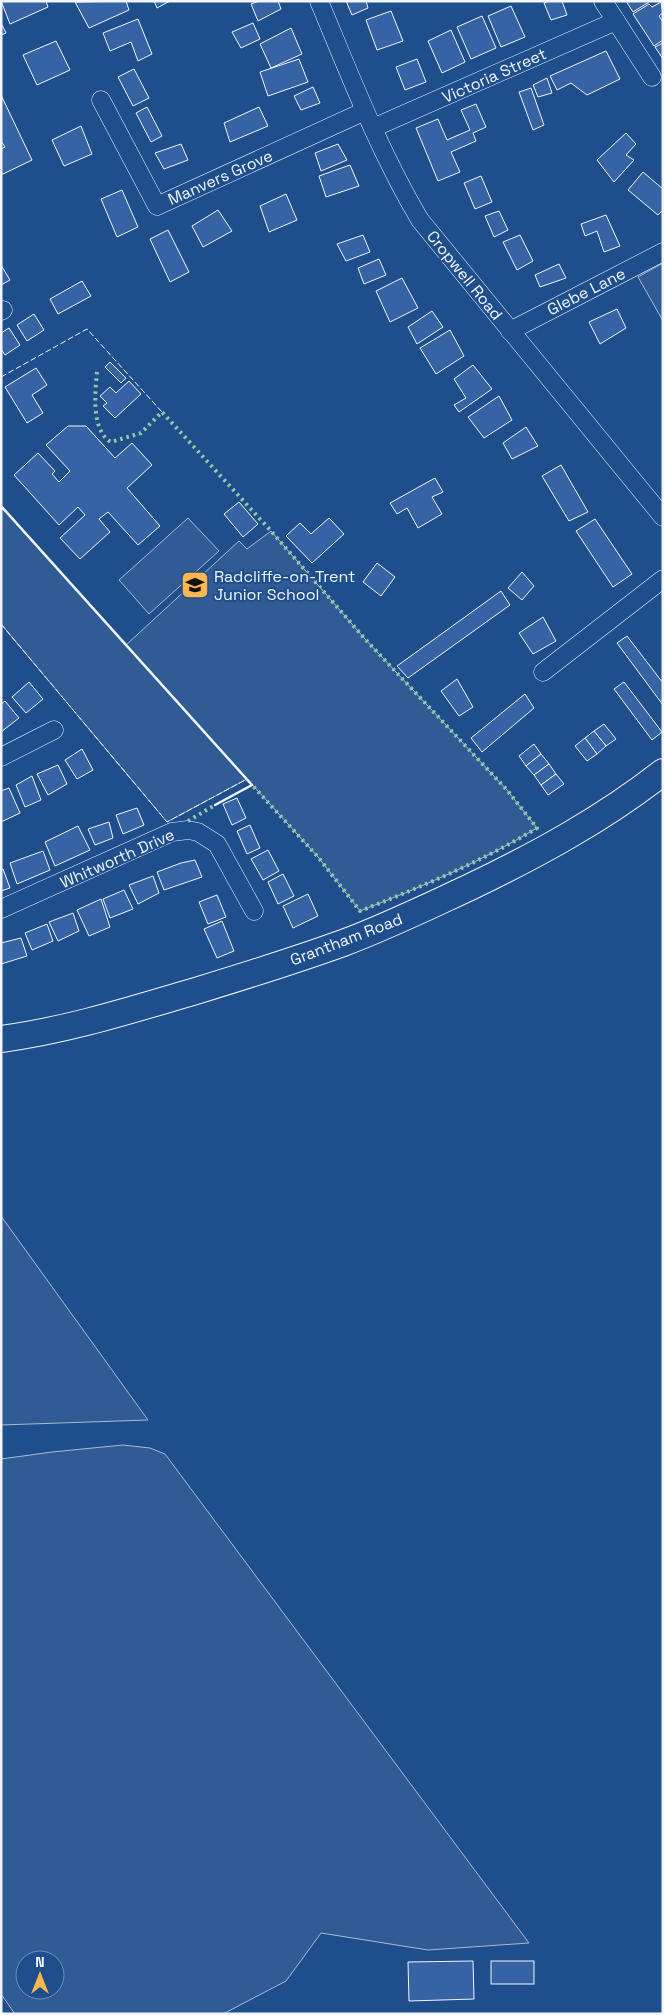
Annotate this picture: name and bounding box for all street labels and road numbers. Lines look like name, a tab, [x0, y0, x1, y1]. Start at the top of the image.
street label: Victoria Street	[439, 43, 550, 108]
street label: Manvers Grove	[165, 145, 276, 210]
street label: Cropwell Road	[422, 226, 507, 324]
street label: Glebe Lane	[544, 263, 629, 320]
street label: Whitworth Drive	[57, 824, 178, 893]
street label: Grantham Road	[287, 908, 405, 971]

